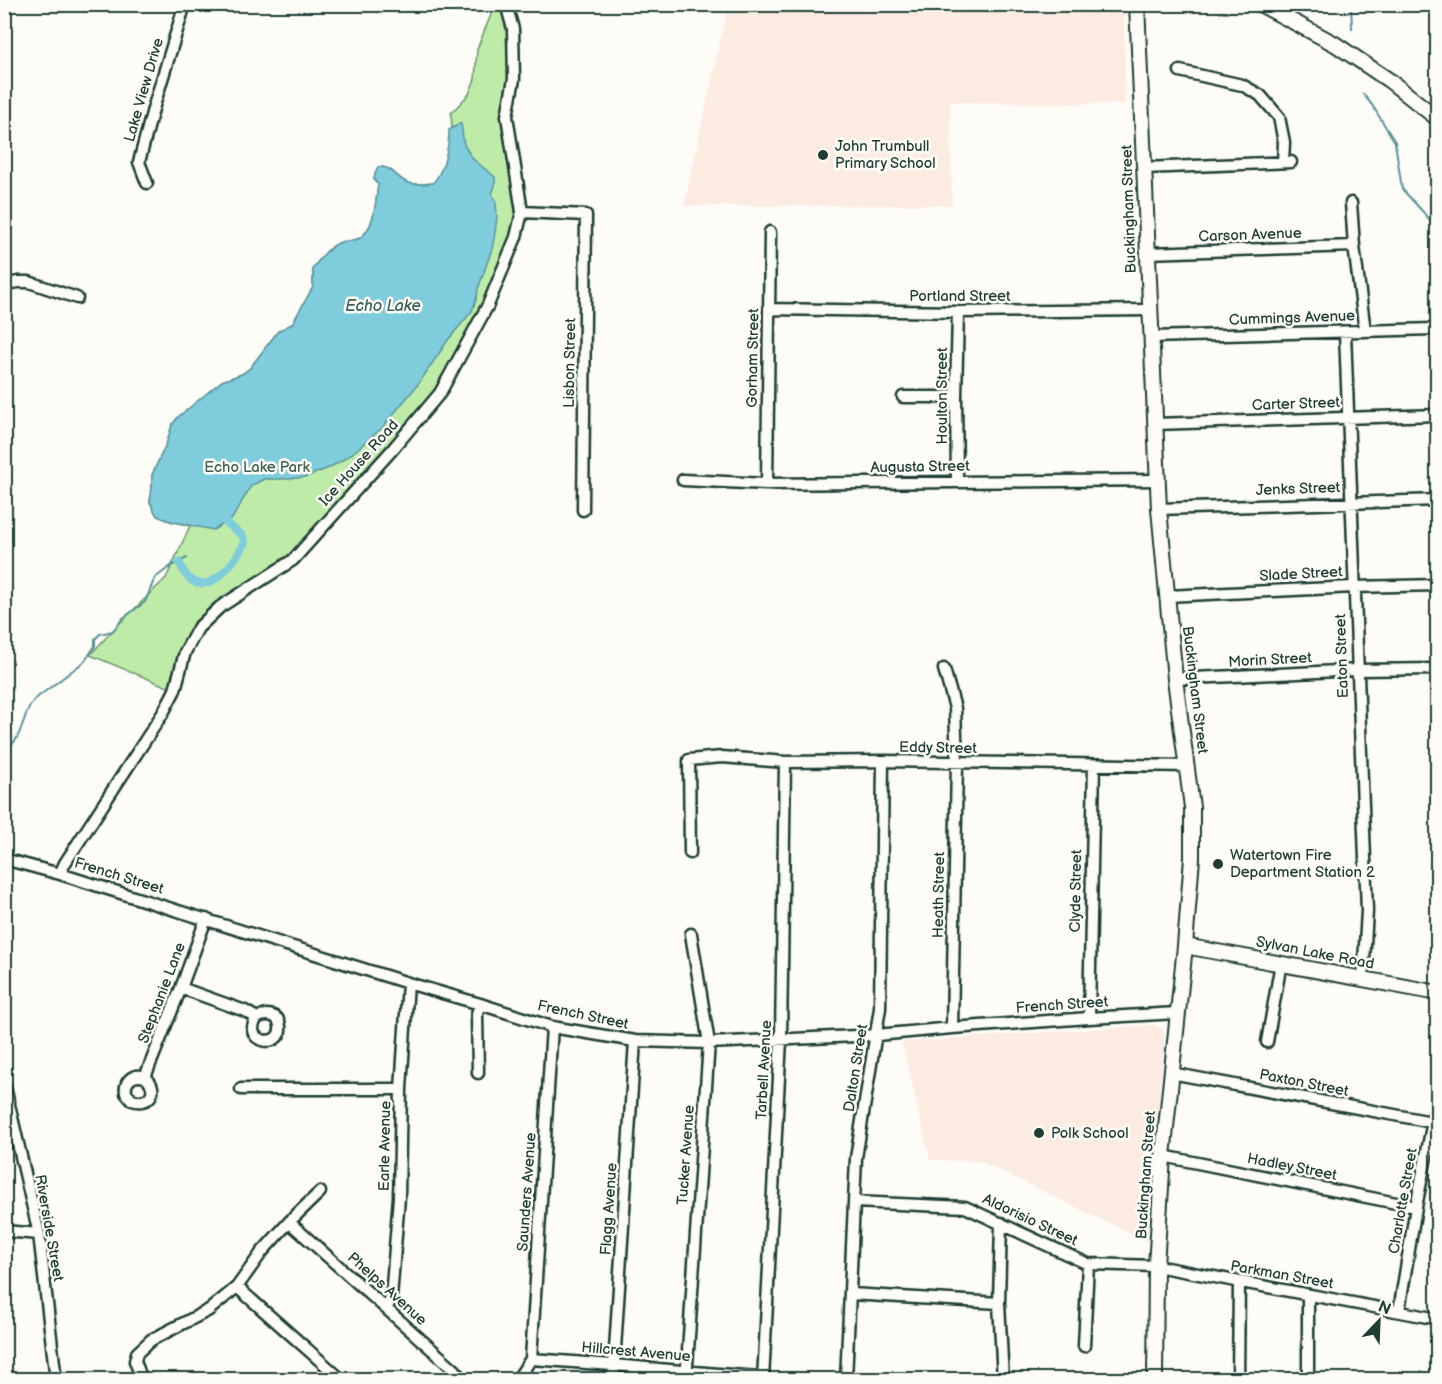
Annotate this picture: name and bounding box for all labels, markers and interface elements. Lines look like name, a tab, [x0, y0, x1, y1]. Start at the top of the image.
street label: Lake View Drive	[120, 36, 168, 144]
place label: John Trumbull Primary School	[835, 137, 936, 173]
street label: Buckingham Street	[1117, 144, 1141, 274]
marker: John Trumbull Primary School	[816, 148, 830, 162]
street label: Carson Avenue	[1198, 224, 1302, 246]
street label: Portland Street	[909, 287, 1011, 306]
water label: Echo Lake	[345, 297, 421, 316]
street label: Cummings Avenue	[1229, 306, 1356, 330]
street label: Gorham Street	[743, 308, 763, 408]
street label: Lisbon Street	[560, 317, 580, 408]
street label: Houlton Street	[933, 347, 952, 445]
street label: Carter Street	[1252, 393, 1341, 415]
street label: Ice House Road	[315, 416, 403, 510]
street label: Augusta Street	[870, 457, 970, 477]
park label: Echo Lake Park	[204, 458, 310, 477]
street label: Jenks Street	[1255, 478, 1341, 500]
street label: Slade Street	[1259, 562, 1343, 586]
street label: Eaton Street	[1331, 613, 1353, 699]
street label: Buckingham Street	[1178, 625, 1212, 755]
street label: Morin Street	[1228, 648, 1313, 672]
street label: Eddy Street	[899, 738, 977, 758]
place label: Watertown Fire Department Station 2	[1230, 846, 1375, 882]
street label: Clyde Street	[1066, 849, 1086, 933]
street label: Heath Street	[929, 851, 949, 938]
street label: French Street	[72, 853, 166, 899]
marker: Watertown Fire Department Station 2	[1211, 857, 1225, 871]
street label: Sylvan Lake Road	[1254, 932, 1376, 974]
street label: Stephanie Lane	[134, 940, 190, 1046]
street label: French Street	[1015, 992, 1109, 1018]
street label: French Street	[536, 996, 631, 1034]
street label: Tarbell Avenue	[752, 1020, 776, 1120]
street label: Dalton Street	[840, 1022, 872, 1113]
street label: Paxton Street	[1258, 1065, 1351, 1101]
street label: Earle Avenue	[375, 1101, 395, 1191]
street label: Tucker Avenue	[673, 1104, 699, 1206]
street label: Buckingham Street	[1132, 1110, 1160, 1240]
place label: Polk School	[1051, 1124, 1129, 1143]
marker: Polk School	[1032, 1126, 1046, 1140]
street label: Saunders Avenue	[513, 1132, 541, 1252]
street label: Charlotte Street	[1384, 1146, 1422, 1255]
street label: Hadley Street	[1246, 1149, 1339, 1185]
street label: Flagg Avenue	[596, 1162, 622, 1256]
street label: Riverside Street	[30, 1173, 68, 1283]
street label: Aldorisio Street	[979, 1190, 1081, 1251]
street label: Phelps Avenue	[343, 1248, 431, 1330]
street label: Parkman Street	[1229, 1257, 1335, 1293]
north arrow	[1349, 1291, 1409, 1351]
text: N	[1375, 1297, 1394, 1320]
street label: Hillcrest Avenue	[581, 1338, 691, 1366]

